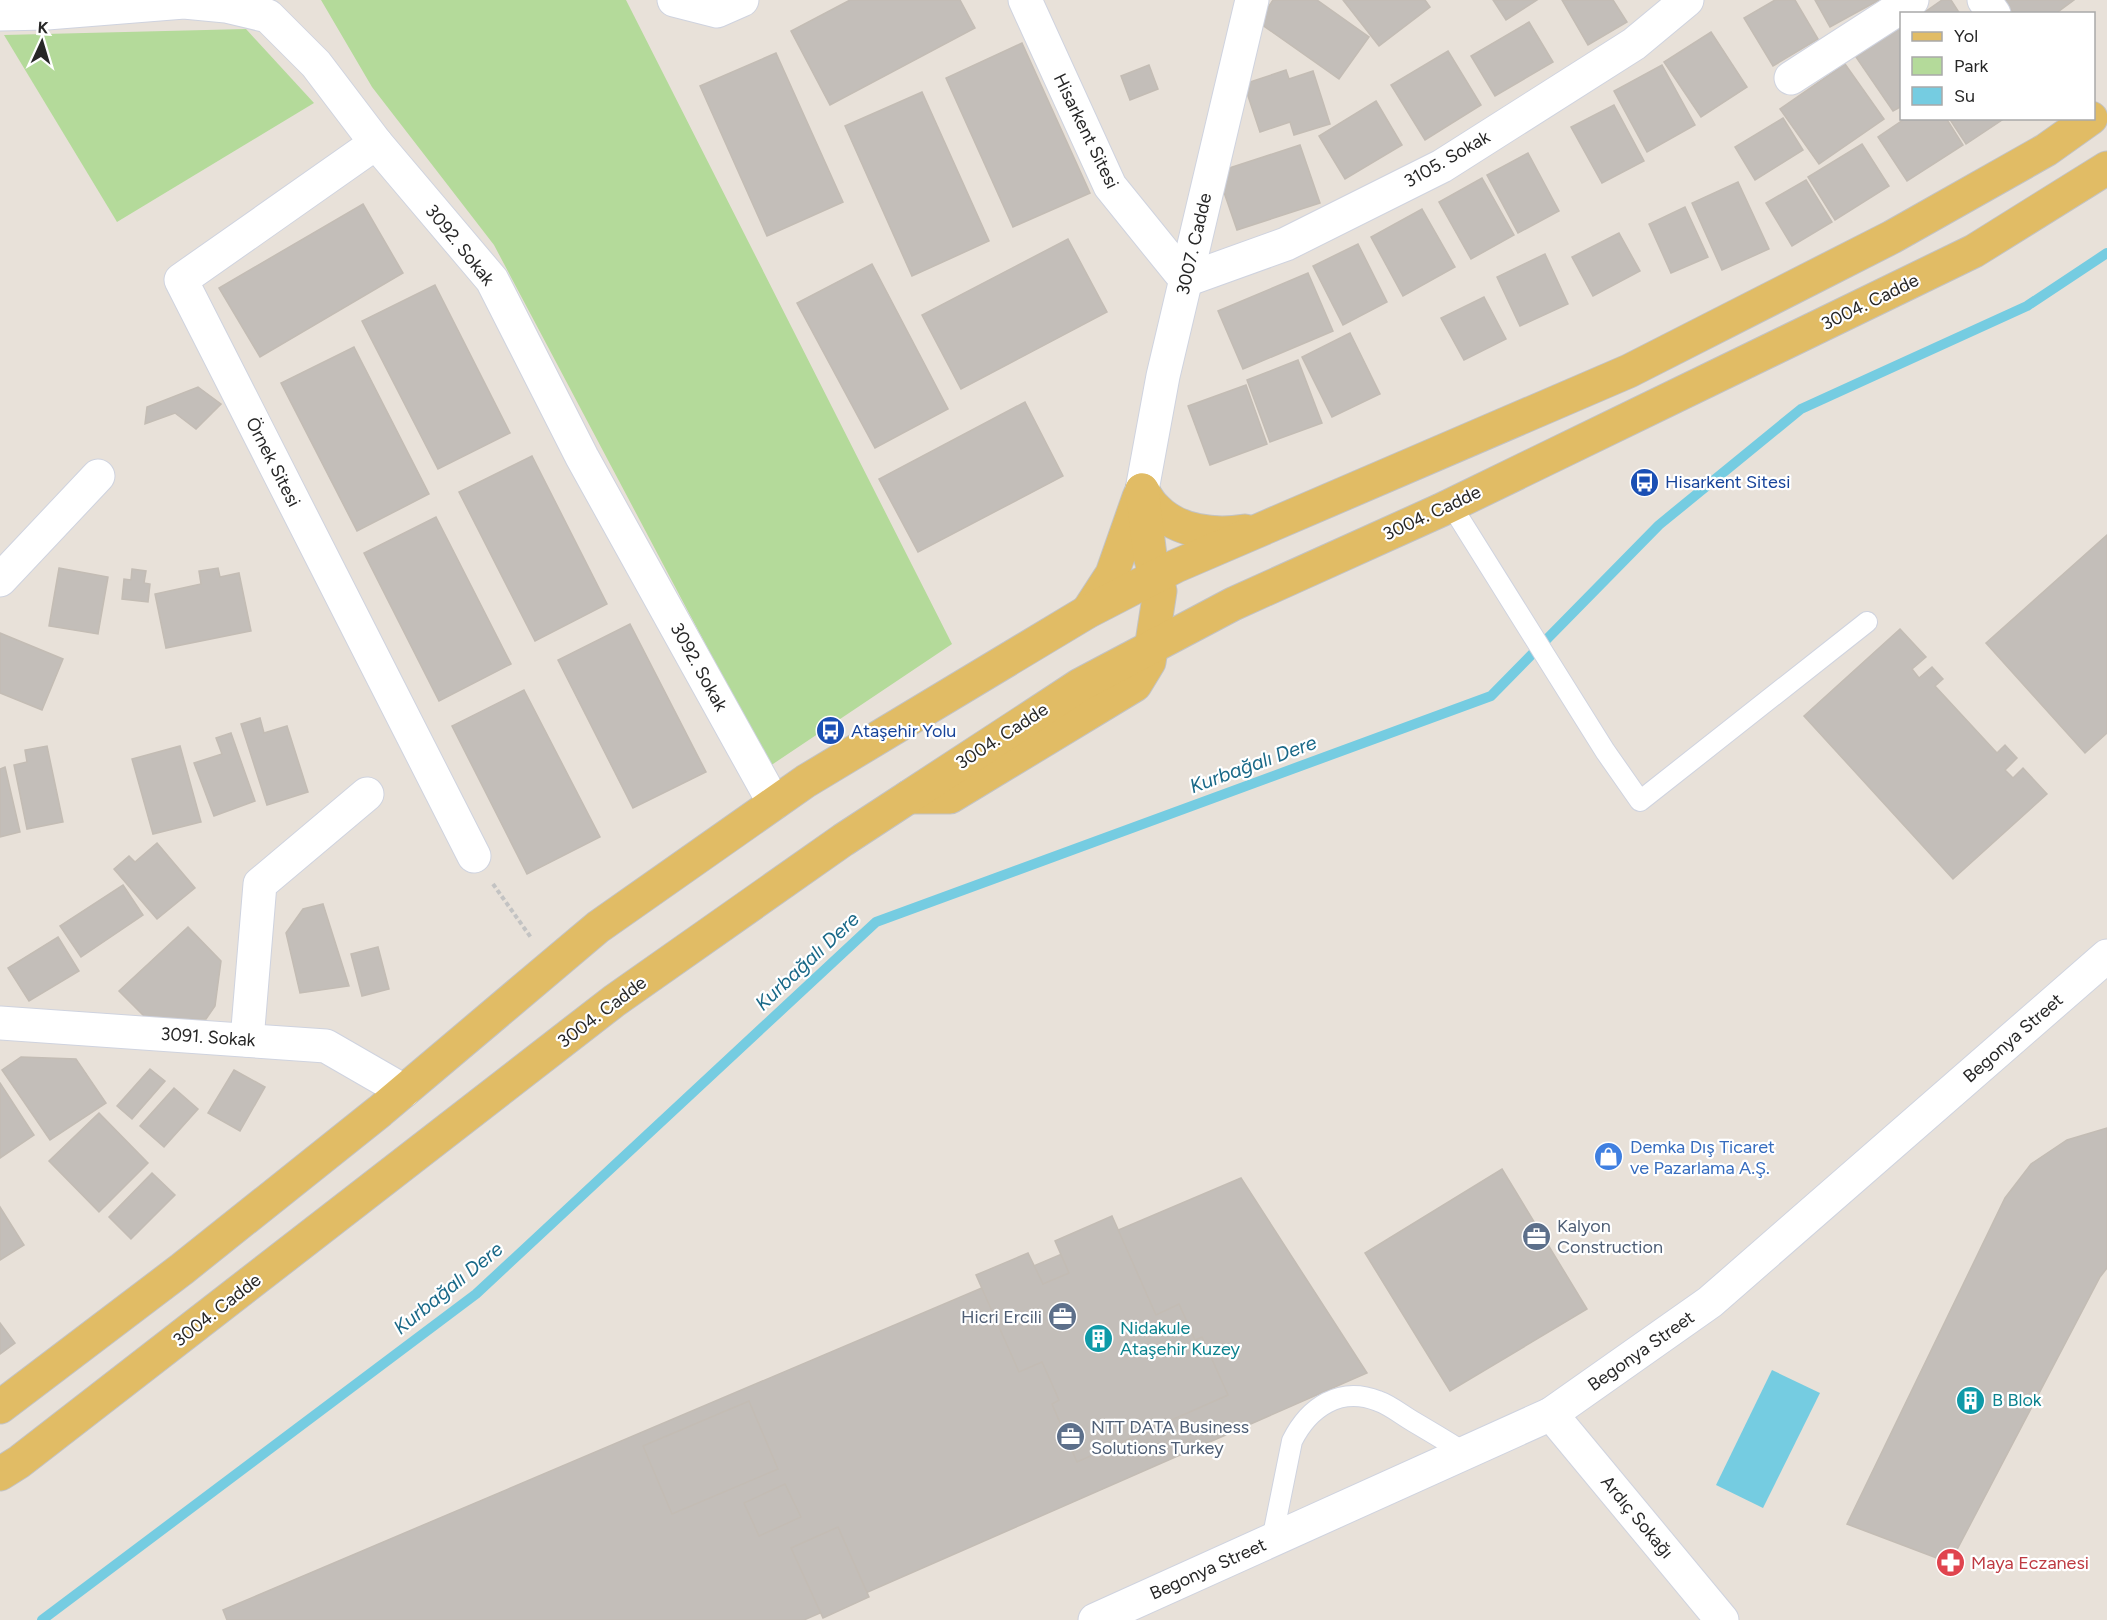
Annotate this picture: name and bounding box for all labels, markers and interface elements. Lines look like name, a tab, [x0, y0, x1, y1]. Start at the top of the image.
north arrow	[12, 12, 72, 72]
legend	[1900, 12, 2095, 120]
text: K	[37, 18, 49, 37]
text: Yol	[1954, 25, 1978, 47]
text: Park	[1954, 55, 1989, 77]
street label: Hisarkent Sitesi	[1049, 70, 1123, 192]
text: Su	[1954, 85, 1975, 107]
street label: 3105. Sokak	[1400, 126, 1494, 192]
street label: 3007. Cadde	[1172, 191, 1216, 297]
street label: 3092. Sokak	[421, 200, 499, 290]
street label: 3004. Cadde	[1818, 269, 1922, 335]
street label: Örnek Sitesi	[241, 414, 305, 510]
bus stop icon: Hisarkent Sitesi	[1628, 466, 1660, 498]
place label: Hisarkent Sitesi	[1665, 471, 1790, 493]
street label: 3004. Cadde	[1380, 481, 1485, 545]
street label: 3092. Sokak	[666, 619, 732, 715]
street label: 3004. Cadde	[952, 698, 1052, 774]
bus stop icon: Ataşehir Yolu	[814, 715, 846, 747]
place label: Ataşehir Yolu	[851, 720, 956, 742]
water label: Kurbağalı Dere	[1186, 730, 1320, 798]
water label: Kurbağalı Dere	[750, 907, 864, 1015]
street label: 3004. Cadde	[553, 971, 651, 1052]
street label: Begonya Street	[1959, 989, 2068, 1087]
street label: 3091. Sokak	[160, 1023, 256, 1051]
place label: Demka Dış Ticaret ve Pazarlama A.Ş.	[1630, 1136, 1775, 1179]
shop icon: Demka Dış Ticaret ve Pazarlama A.Ş.	[1593, 1141, 1625, 1173]
place label: Kalyon Construction	[1557, 1215, 1663, 1258]
office icon: Kalyon Construction	[1520, 1220, 1552, 1252]
water label: Kurbağalı Dere	[389, 1237, 507, 1339]
street label: 3004. Cadde	[169, 1269, 265, 1351]
office icon: Hicri Ercili	[1047, 1301, 1079, 1333]
place label: Hicri Ercili	[961, 1306, 1042, 1328]
street label: Begonya Street	[1583, 1306, 1699, 1396]
place label: Nidakule Ataşehir Kuzey	[1120, 1317, 1241, 1360]
building icon: Nidakule Ataşehir Kuzey	[1083, 1322, 1115, 1354]
building icon: B Blok	[1955, 1384, 1987, 1416]
place label: B Blok	[1992, 1389, 2042, 1411]
place label: NTT DATA Business Solutions Turkey	[1091, 1416, 1249, 1459]
office icon: NTT DATA Business Solutions Turkey	[1054, 1421, 1086, 1453]
street label: Ardıç Sokağı	[1596, 1471, 1678, 1563]
street label: Begonya Street	[1146, 1533, 1270, 1604]
pharmacy icon: Maya Eczanesi	[1934, 1547, 1966, 1579]
place label: Maya Eczanesi	[1971, 1552, 2089, 1574]

